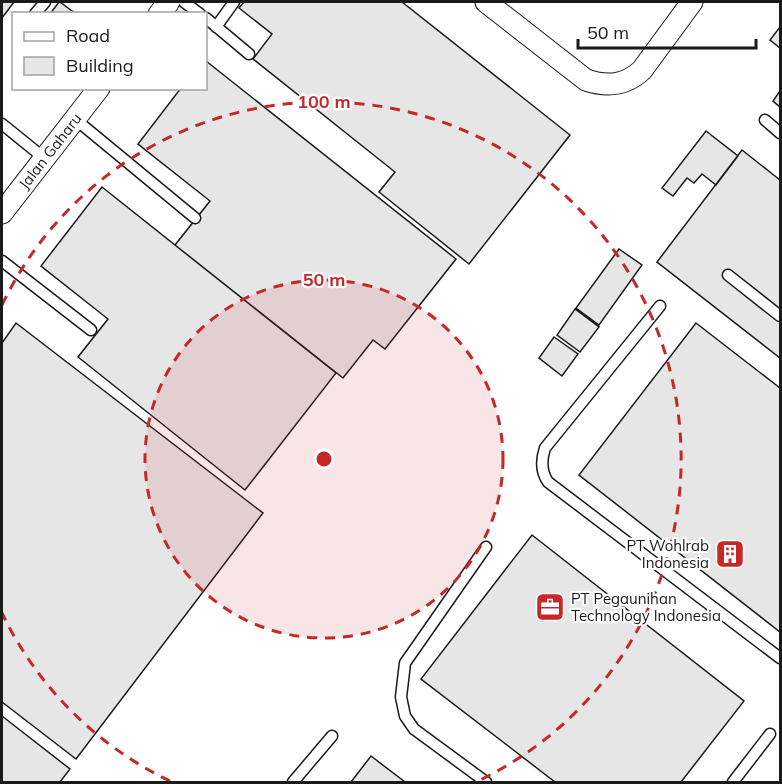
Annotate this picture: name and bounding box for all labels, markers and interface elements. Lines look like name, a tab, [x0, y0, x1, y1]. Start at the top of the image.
legend	[12, 12, 207, 90]
scale bar	[578, 12, 756, 50]
text: 50 m	[587, 21, 629, 44]
text: Road	[66, 24, 110, 47]
text: Building	[66, 54, 134, 77]
text: 100 m	[297, 90, 351, 113]
street label: Jalan Gaharu	[14, 109, 86, 193]
text: 50 m	[303, 268, 345, 291]
centre of rings	[314, 449, 334, 469]
place label: PT Wohlrab Indonesia	[626, 536, 709, 572]
building icon: PT Wohlrab Indonesia	[714, 538, 746, 570]
place label: PT Pegaunihan Technology Indonesia	[571, 589, 721, 625]
office icon: PT Pegaunihan Technology Indonesia	[534, 591, 566, 623]

